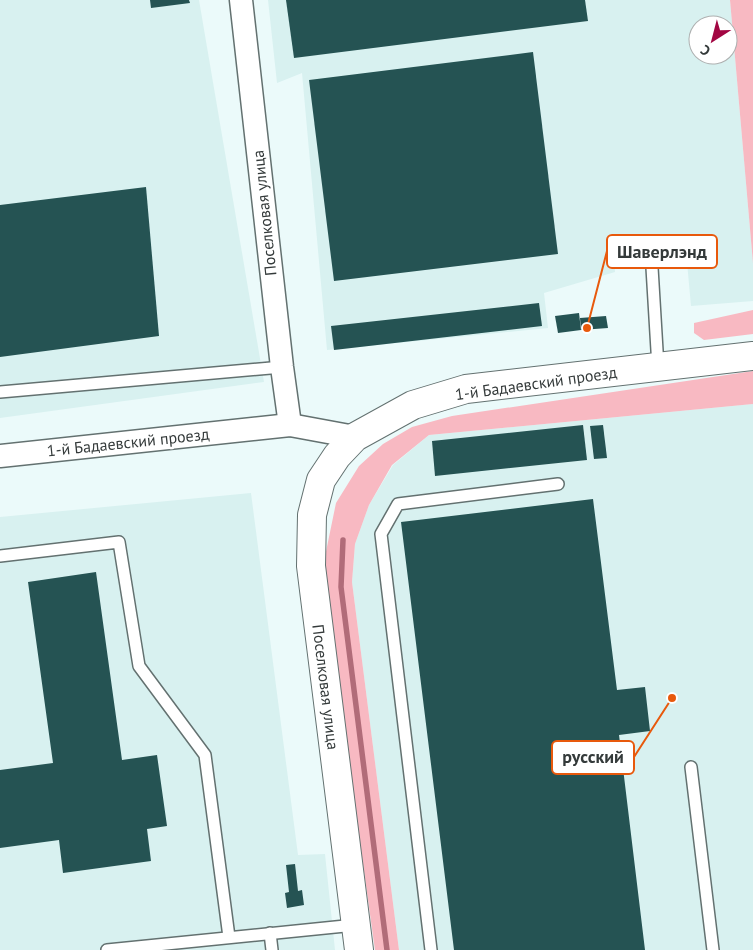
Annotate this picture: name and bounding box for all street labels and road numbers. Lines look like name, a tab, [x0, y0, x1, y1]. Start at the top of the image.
street label: Поселковая улица	[247, 149, 281, 277]
street label: 1-й Бадаевский проезд	[454, 362, 619, 404]
street label: 1-й Бадаевский проезд	[46, 423, 211, 460]
street label: Поселковая улица	[308, 623, 344, 751]

